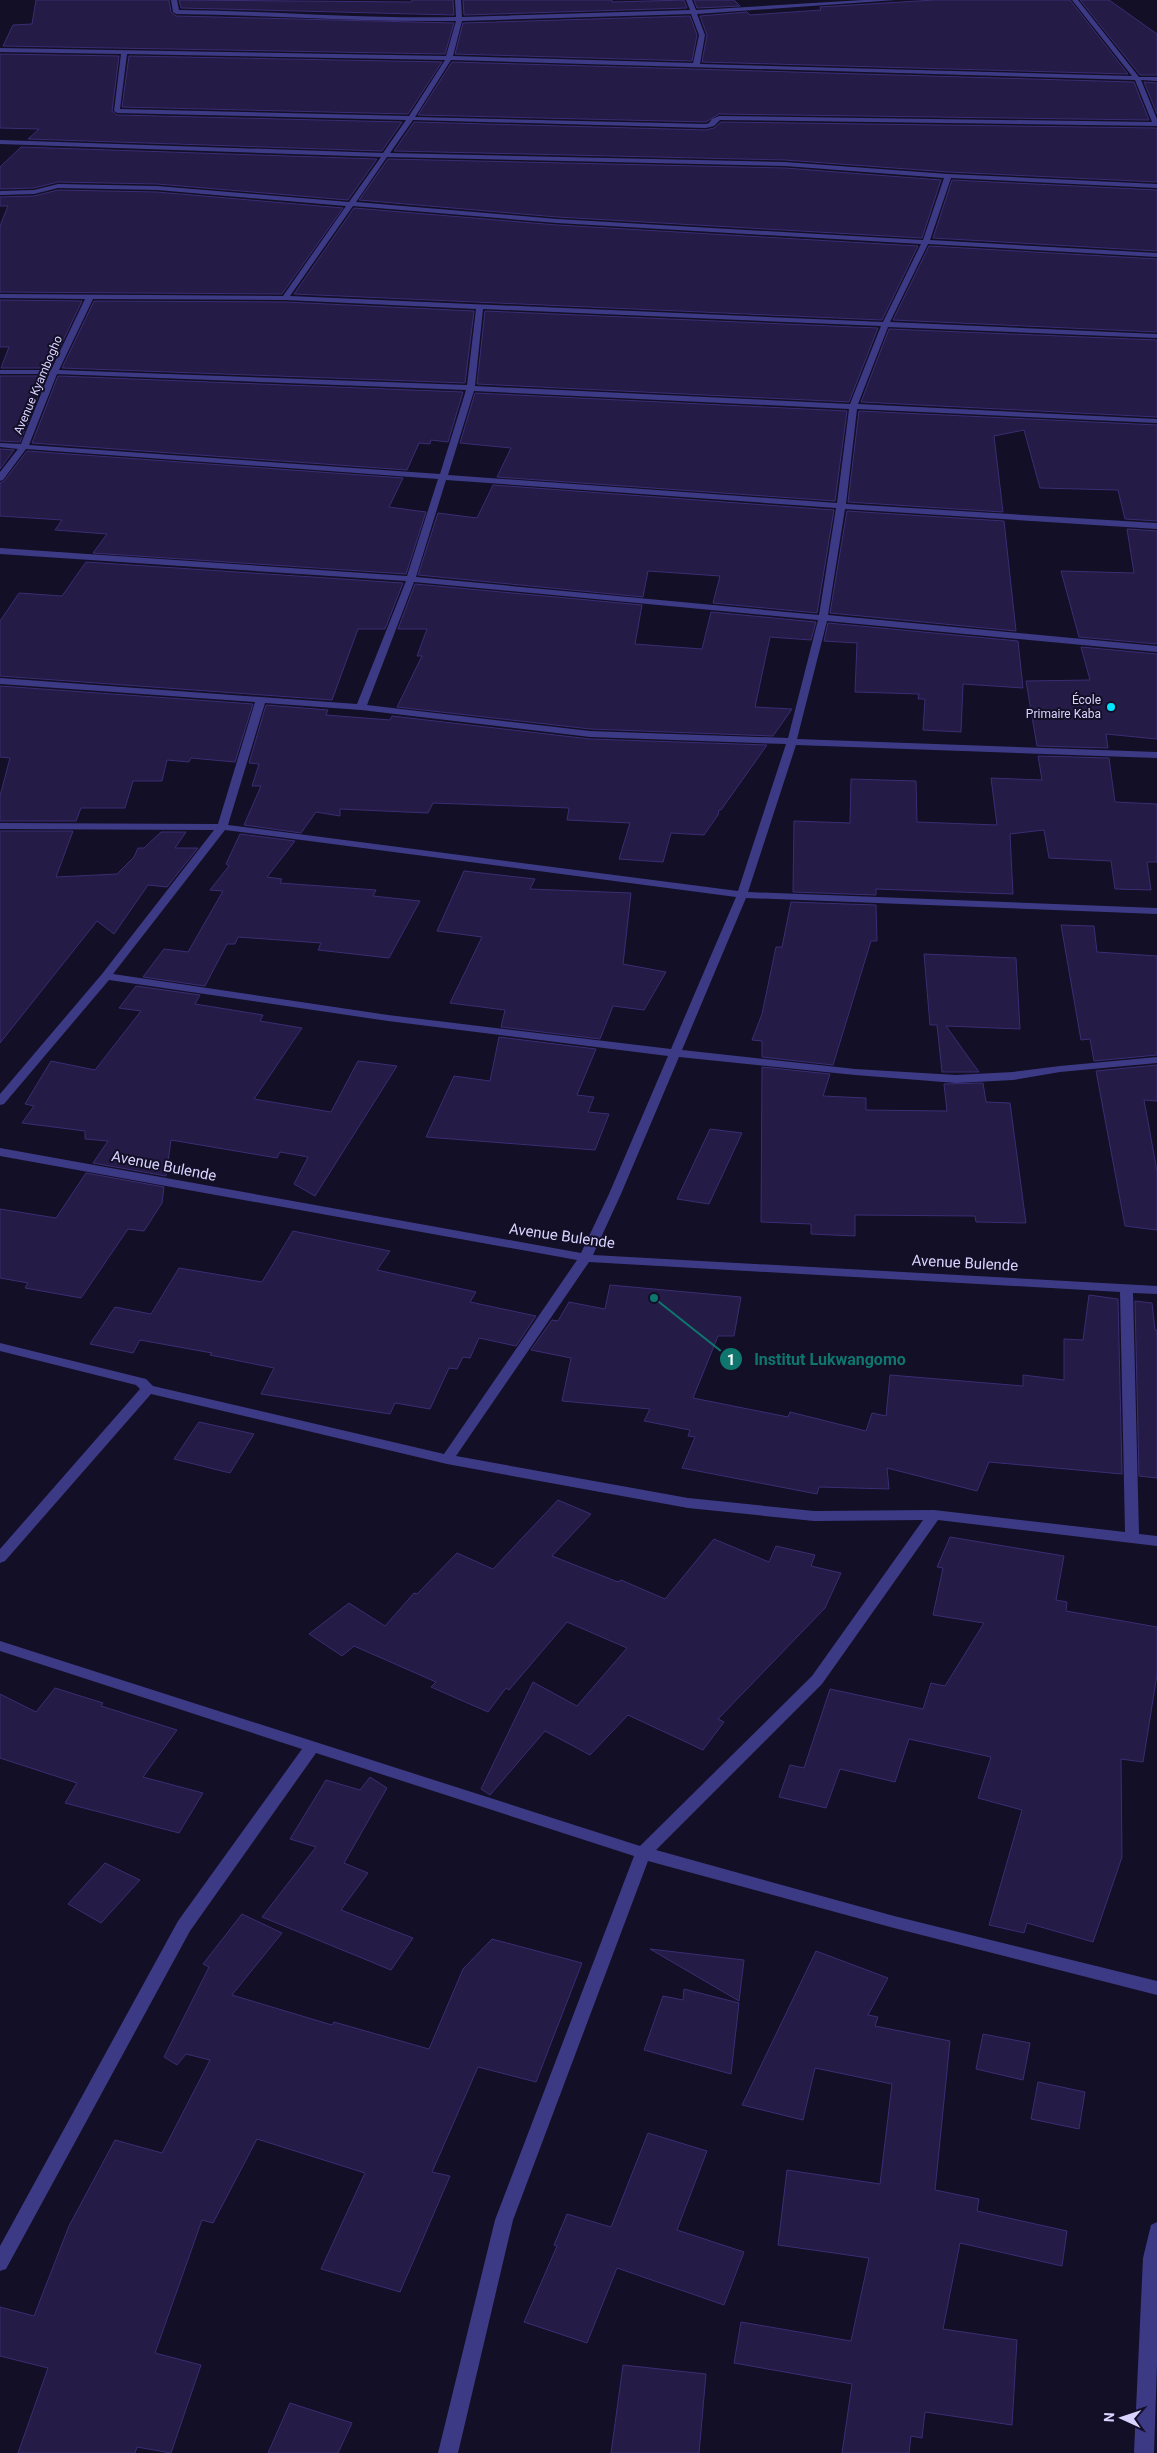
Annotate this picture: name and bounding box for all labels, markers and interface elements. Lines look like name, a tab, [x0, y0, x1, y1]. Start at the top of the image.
street label: Avenue Kyambogho	[11, 333, 65, 436]
place label: École Primaire Kaba	[1026, 692, 1101, 721]
marker: École Primaire Kaba	[1105, 701, 1117, 713]
street label: Avenue Bulende	[110, 1147, 218, 1185]
street label: Avenue Bulende	[508, 1220, 616, 1252]
street label: Avenue Bulende	[911, 1251, 1019, 1275]
callout: Institut Lukwangomo	[719, 1344, 915, 1375]
text: Institut Lukwangomo	[754, 1350, 906, 1369]
text: 1	[727, 1351, 735, 1369]
north arrow	[1097, 2393, 1147, 2443]
text: N	[1101, 2412, 1117, 2423]

